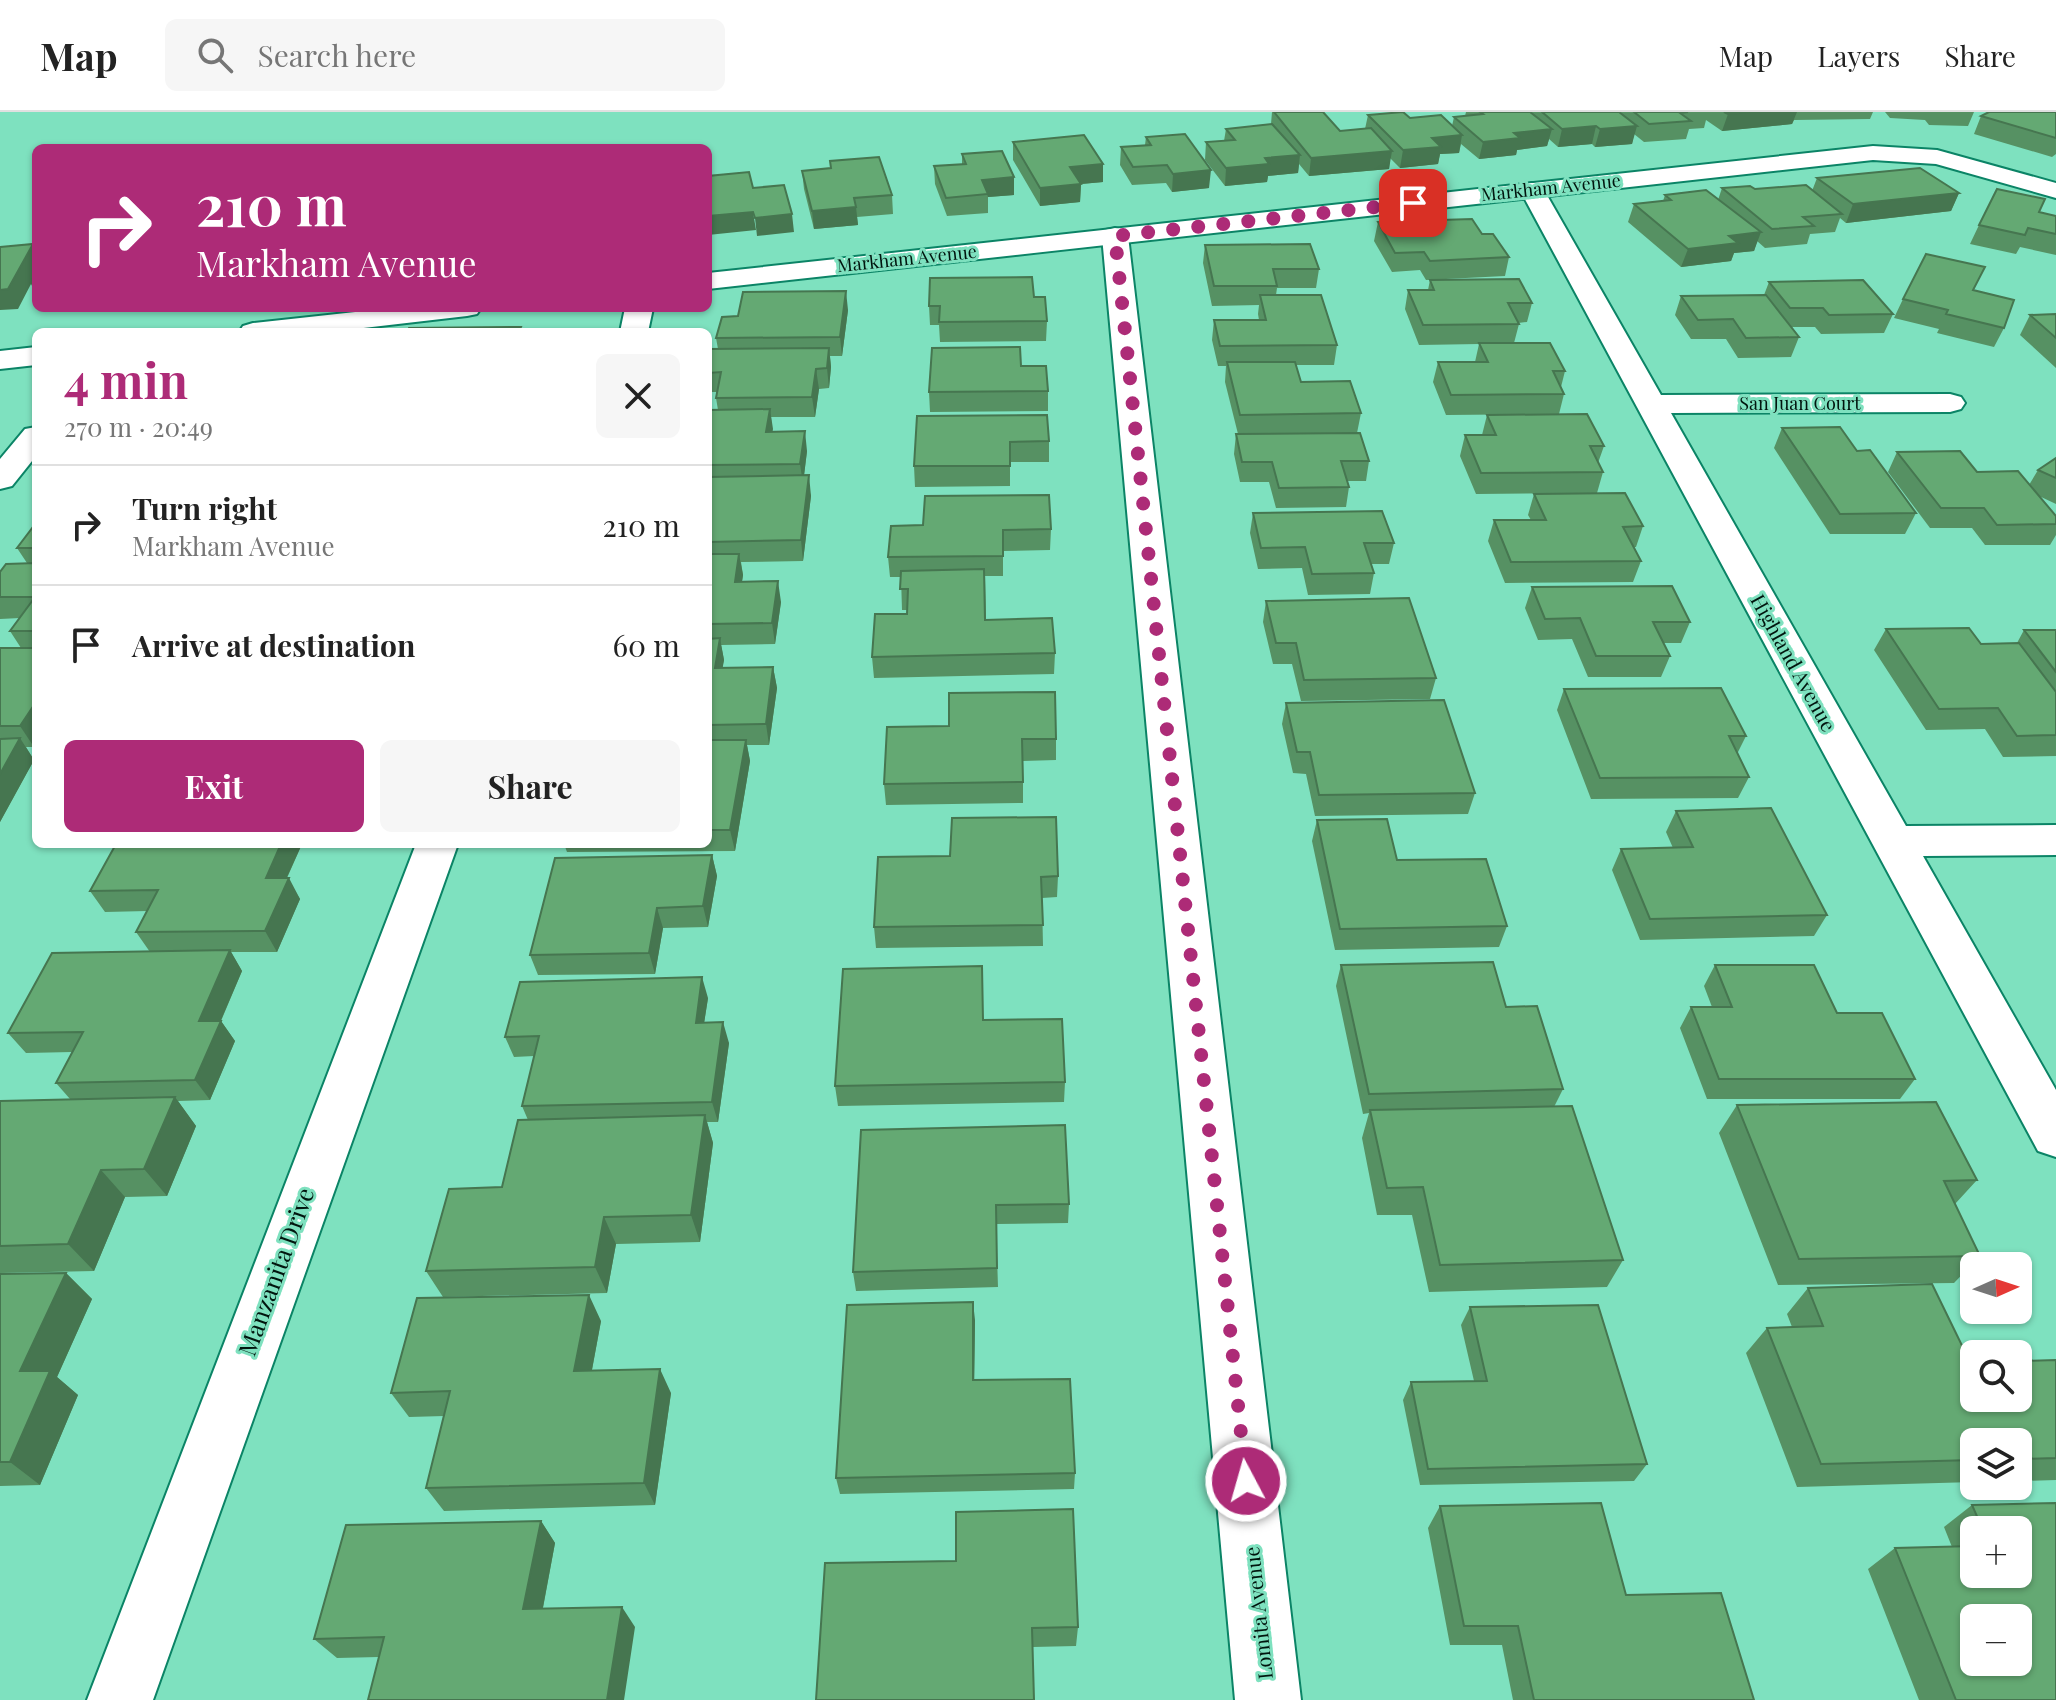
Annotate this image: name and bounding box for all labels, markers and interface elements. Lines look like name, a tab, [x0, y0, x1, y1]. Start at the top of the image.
search box	[165, 19, 725, 91]
text: Map	[40, 30, 117, 81]
icon: search	[193, 33, 237, 77]
text: Search here	[257, 35, 416, 75]
text: Map	[1719, 37, 1773, 74]
text: Layers	[1817, 37, 1900, 74]
text: Share	[1944, 37, 2016, 74]
text: 210 m	[196, 166, 347, 241]
street label: Markham Avenue	[1480, 168, 1622, 206]
pin	[1379, 169, 1447, 237]
icon: right	[64, 176, 168, 280]
icon: arrive	[1391, 181, 1435, 225]
text: Markham Avenue	[196, 238, 477, 286]
street label: Markham Avenue	[836, 239, 978, 277]
text: 4 min	[64, 347, 188, 411]
button: close	[596, 354, 680, 438]
street label: San Juan Court	[1739, 391, 1861, 415]
text: 270 m · 20:49	[64, 409, 213, 444]
text: Turn right	[132, 488, 277, 528]
icon: right	[64, 503, 108, 547]
text: 210 m	[602, 505, 680, 545]
text: Markham Avenue	[132, 528, 335, 563]
street label: Highland Avenue	[1745, 589, 1843, 736]
icon: arrive	[64, 623, 108, 667]
text: Arrive at destination	[132, 625, 415, 665]
text: 60 m	[612, 625, 680, 665]
button: Exit	[64, 740, 364, 832]
button: Share	[380, 740, 680, 832]
street label: Manzanita Drive	[230, 1183, 320, 1360]
north arrow	[1960, 1252, 2032, 1324]
map controls	[1960, 1252, 2032, 1676]
button: search	[1960, 1340, 2032, 1412]
button: layers	[1960, 1428, 2032, 1500]
position arrow	[1204, 1439, 1288, 1523]
button: +	[1960, 1516, 2032, 1588]
street label: Lomita Avenue	[1237, 1545, 1278, 1681]
button: −	[1960, 1604, 2032, 1676]

